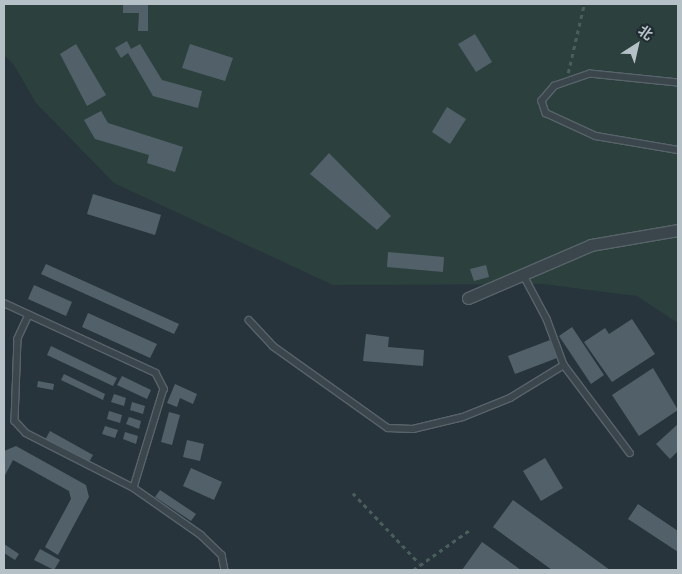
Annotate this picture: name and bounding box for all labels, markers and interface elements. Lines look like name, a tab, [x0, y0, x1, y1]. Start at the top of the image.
north arrow	[612, 20, 662, 70]
text: 北	[635, 21, 656, 44]

